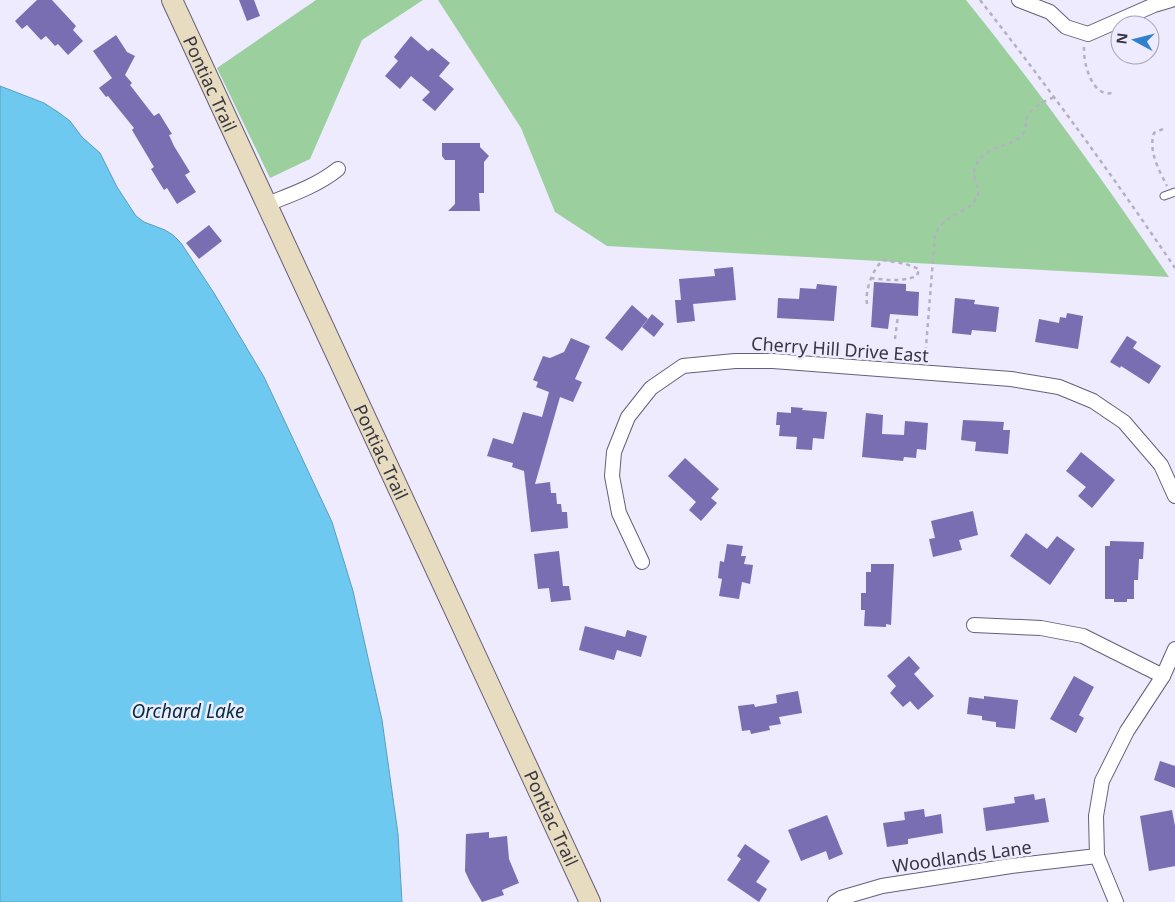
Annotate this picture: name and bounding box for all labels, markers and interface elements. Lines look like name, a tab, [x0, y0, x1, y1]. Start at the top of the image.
north arrow	[1110, 15, 1160, 65]
street label: Pontiac Trail	[178, 32, 243, 136]
text: N	[1111, 32, 1132, 45]
street label: Cherry Hill Drive East	[751, 331, 930, 367]
street label: Pontiac Trail	[349, 400, 414, 504]
water label: Orchard Lake	[132, 698, 244, 724]
street label: Pontiac Trail	[519, 766, 584, 870]
street label: Woodlands Lane	[891, 834, 1033, 878]

